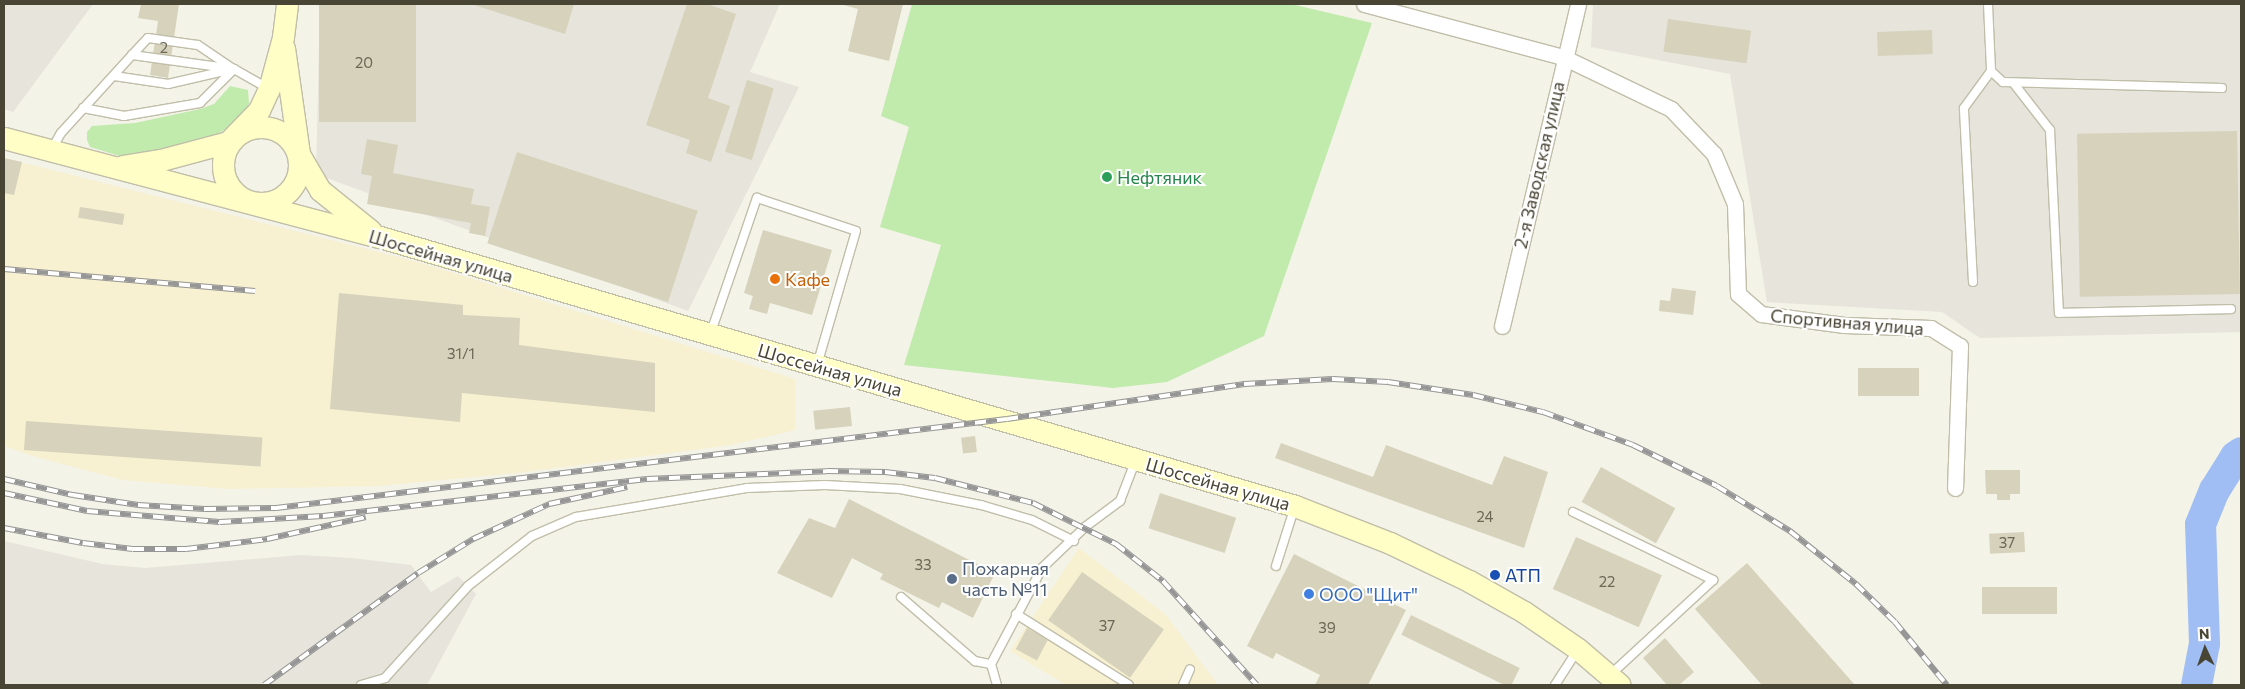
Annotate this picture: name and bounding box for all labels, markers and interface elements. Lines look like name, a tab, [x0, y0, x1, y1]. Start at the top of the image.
house number: 2	[160, 39, 168, 57]
house number: 20	[355, 54, 373, 72]
street label: 2-я Заводская улица	[1509, 79, 1569, 251]
place label: Нефтяник	[1117, 166, 1202, 188]
marker: Нефтяник	[1101, 171, 1113, 183]
street label: Шоссейная улица	[366, 225, 516, 287]
place label: Кафе	[785, 268, 830, 290]
marker: Кафе	[769, 273, 781, 285]
street label: Спортивная улица	[1769, 305, 1925, 339]
street label: Шоссейная улица	[755, 339, 905, 401]
house number: 31/1	[447, 345, 475, 363]
street label: Шоссейная улица	[1143, 453, 1293, 515]
house number: 24	[1476, 508, 1494, 526]
house number: 37	[1999, 534, 2015, 552]
house number: 33	[914, 556, 932, 574]
place label: Пожарная часть №11	[962, 558, 1049, 600]
place label: АТП	[1505, 564, 1541, 586]
marker: АТП	[1489, 569, 1501, 581]
marker: Пожарная часть №11	[946, 573, 958, 585]
house number: 22	[1599, 573, 1615, 591]
place label: ООО "Щит"	[1319, 583, 1418, 605]
marker: ООО "Щит"	[1303, 588, 1315, 600]
house number: 37	[1099, 617, 1115, 635]
house number: 39	[1318, 619, 1336, 637]
north arrow	[2180, 624, 2230, 674]
text: N	[2199, 625, 2210, 642]

